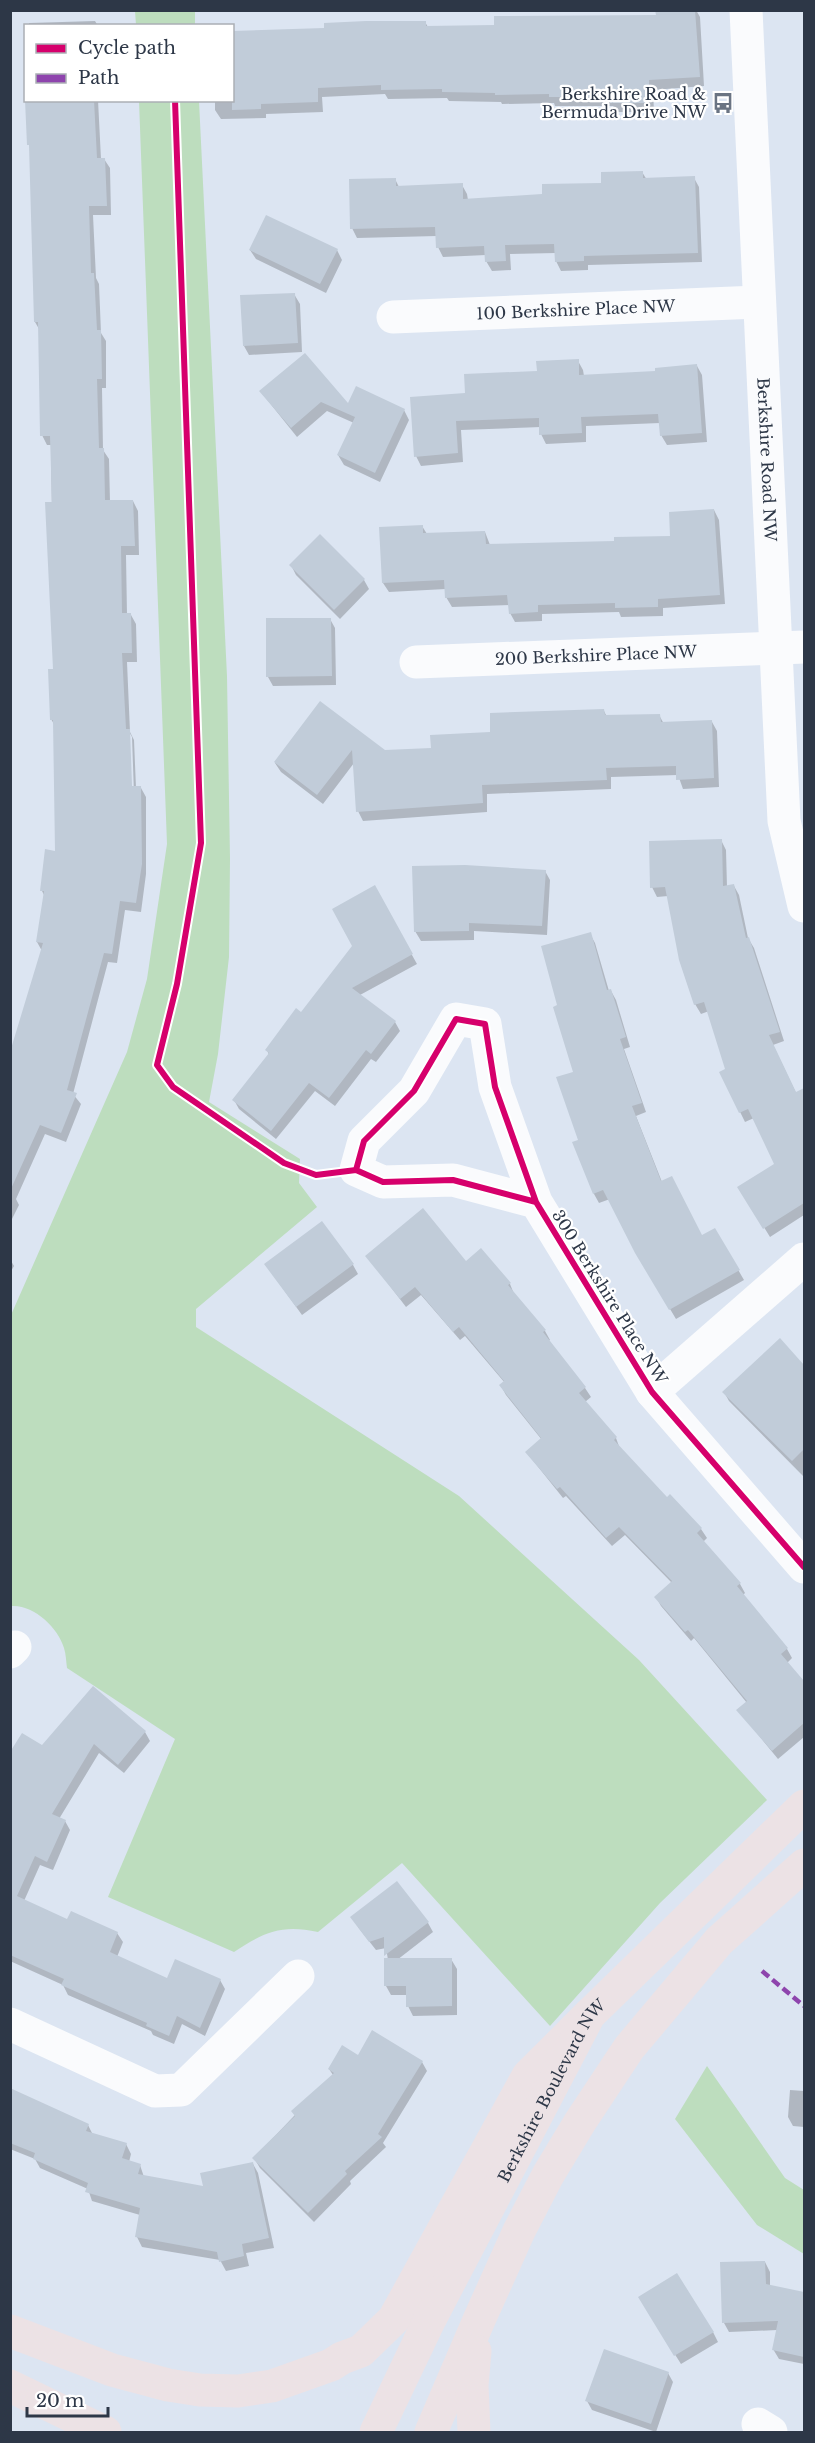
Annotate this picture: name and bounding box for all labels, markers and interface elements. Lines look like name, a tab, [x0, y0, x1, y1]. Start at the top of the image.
legend	[24, 24, 234, 102]
text: Cycle path	[78, 37, 176, 59]
text: Path	[78, 67, 119, 89]
place label: Berkshire Road & Bermuda Drive NW	[541, 84, 706, 122]
bus stop icon: Berkshire Road & Bermuda Drive NW	[711, 91, 735, 115]
street label: 100 Berkshire Place NW	[476, 295, 676, 324]
street label: Berkshire Road NW	[753, 377, 781, 542]
street label: 200 Berkshire Place NW	[495, 641, 697, 669]
street label: 300 Berkshire Place NW	[548, 1206, 672, 1388]
street label: Berkshire Boulevard NW	[493, 1995, 610, 2186]
scale bar	[27, 2380, 108, 2418]
text: 20 m	[36, 2390, 84, 2412]

